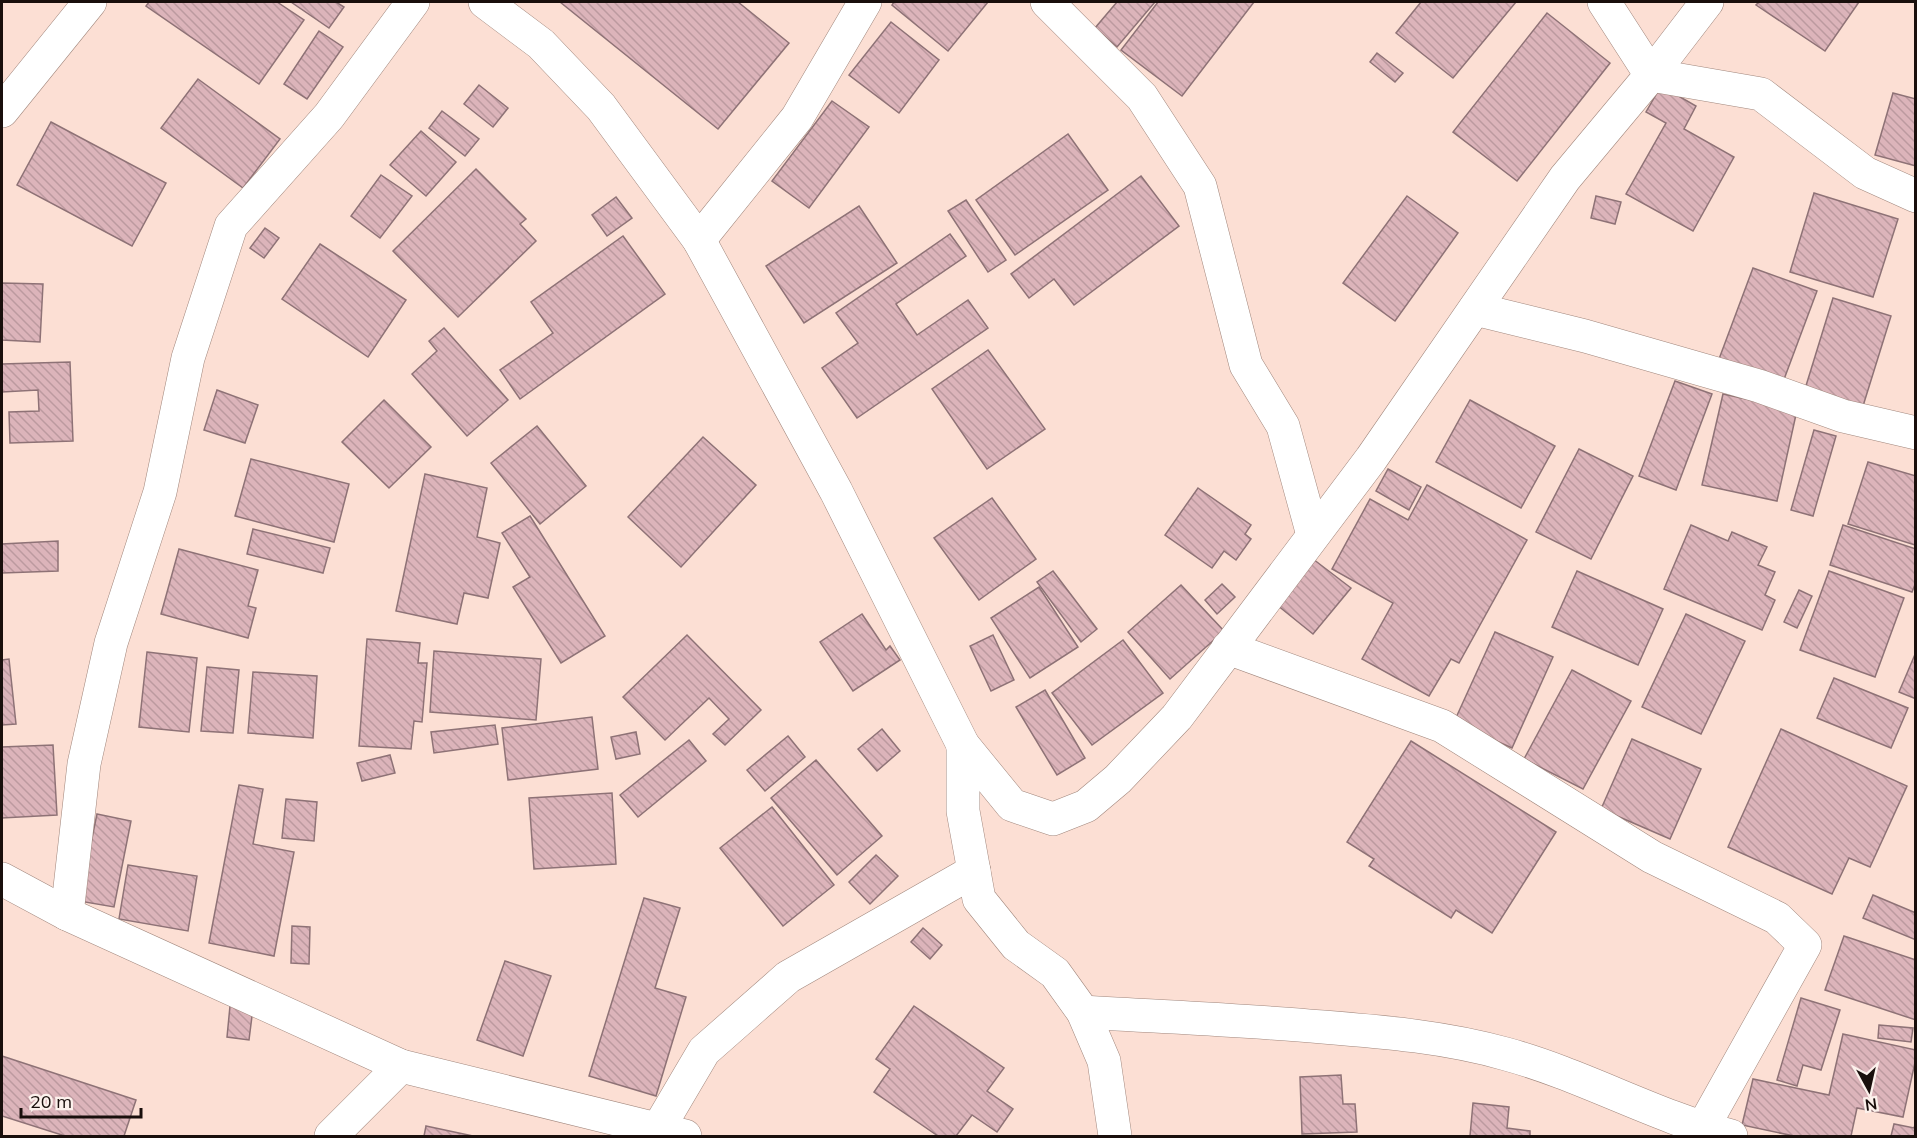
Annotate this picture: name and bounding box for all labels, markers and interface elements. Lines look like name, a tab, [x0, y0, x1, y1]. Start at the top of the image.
north arrow	[1839, 1060, 1899, 1120]
scale bar	[21, 1081, 141, 1119]
text: 20 m	[30, 1090, 72, 1113]
text: N	[1864, 1094, 1878, 1116]

